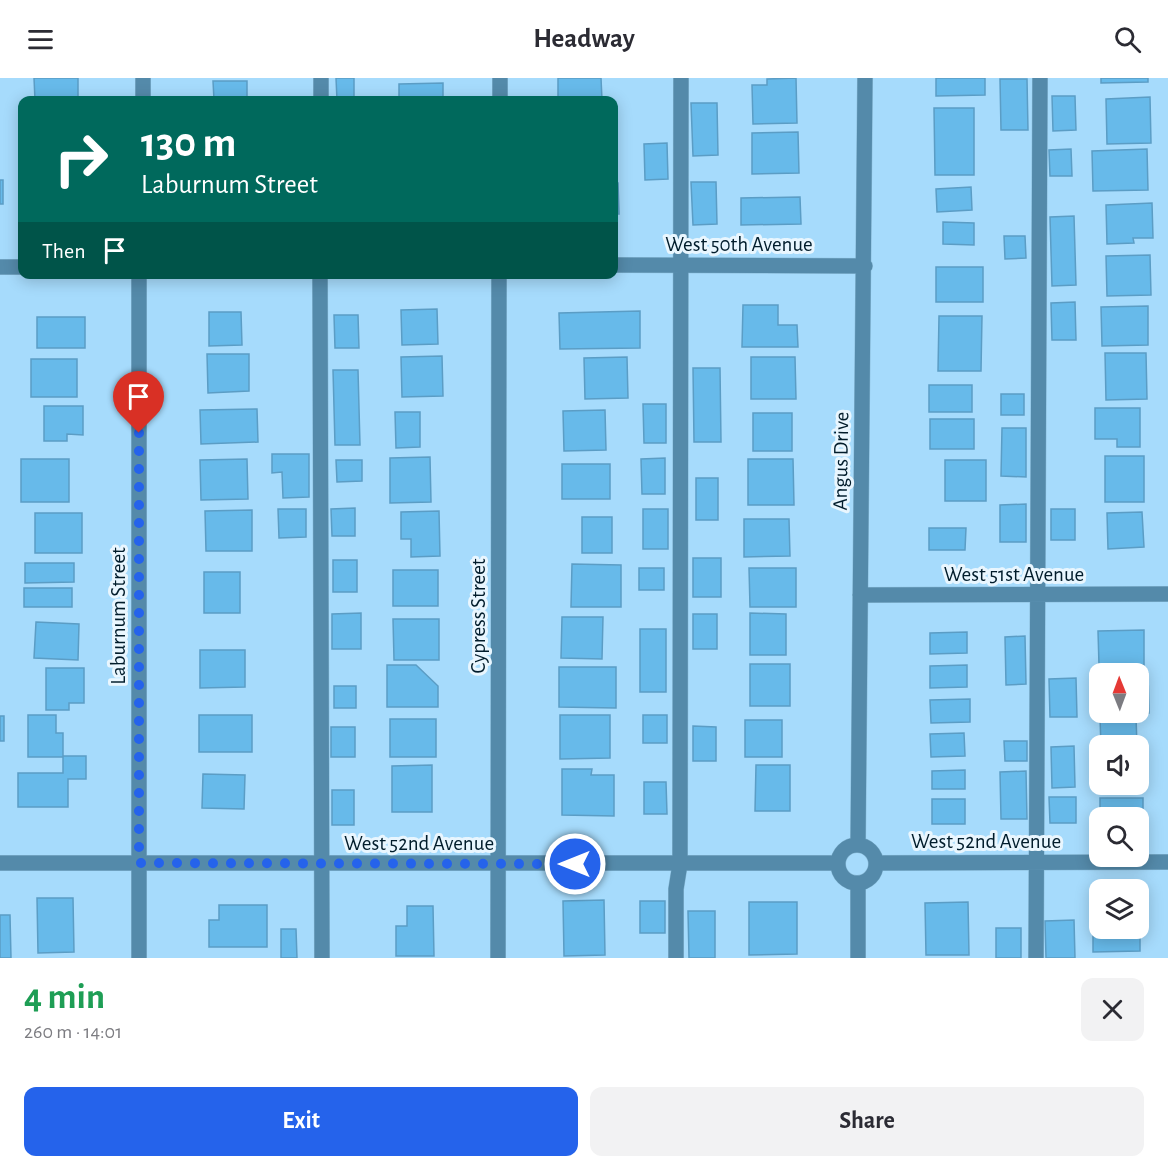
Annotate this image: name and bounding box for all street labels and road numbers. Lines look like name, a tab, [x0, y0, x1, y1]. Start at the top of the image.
street label: West 50th Avenue	[665, 234, 813, 255]
street label: Angus Drive	[830, 412, 852, 510]
street label: Laburnum Street	[108, 547, 129, 685]
street label: Cypress Street	[468, 558, 489, 674]
street label: West 51st Avenue	[944, 564, 1084, 585]
street label: West 52nd Avenue	[911, 831, 1061, 852]
street label: West 52nd Avenue	[344, 833, 494, 854]

